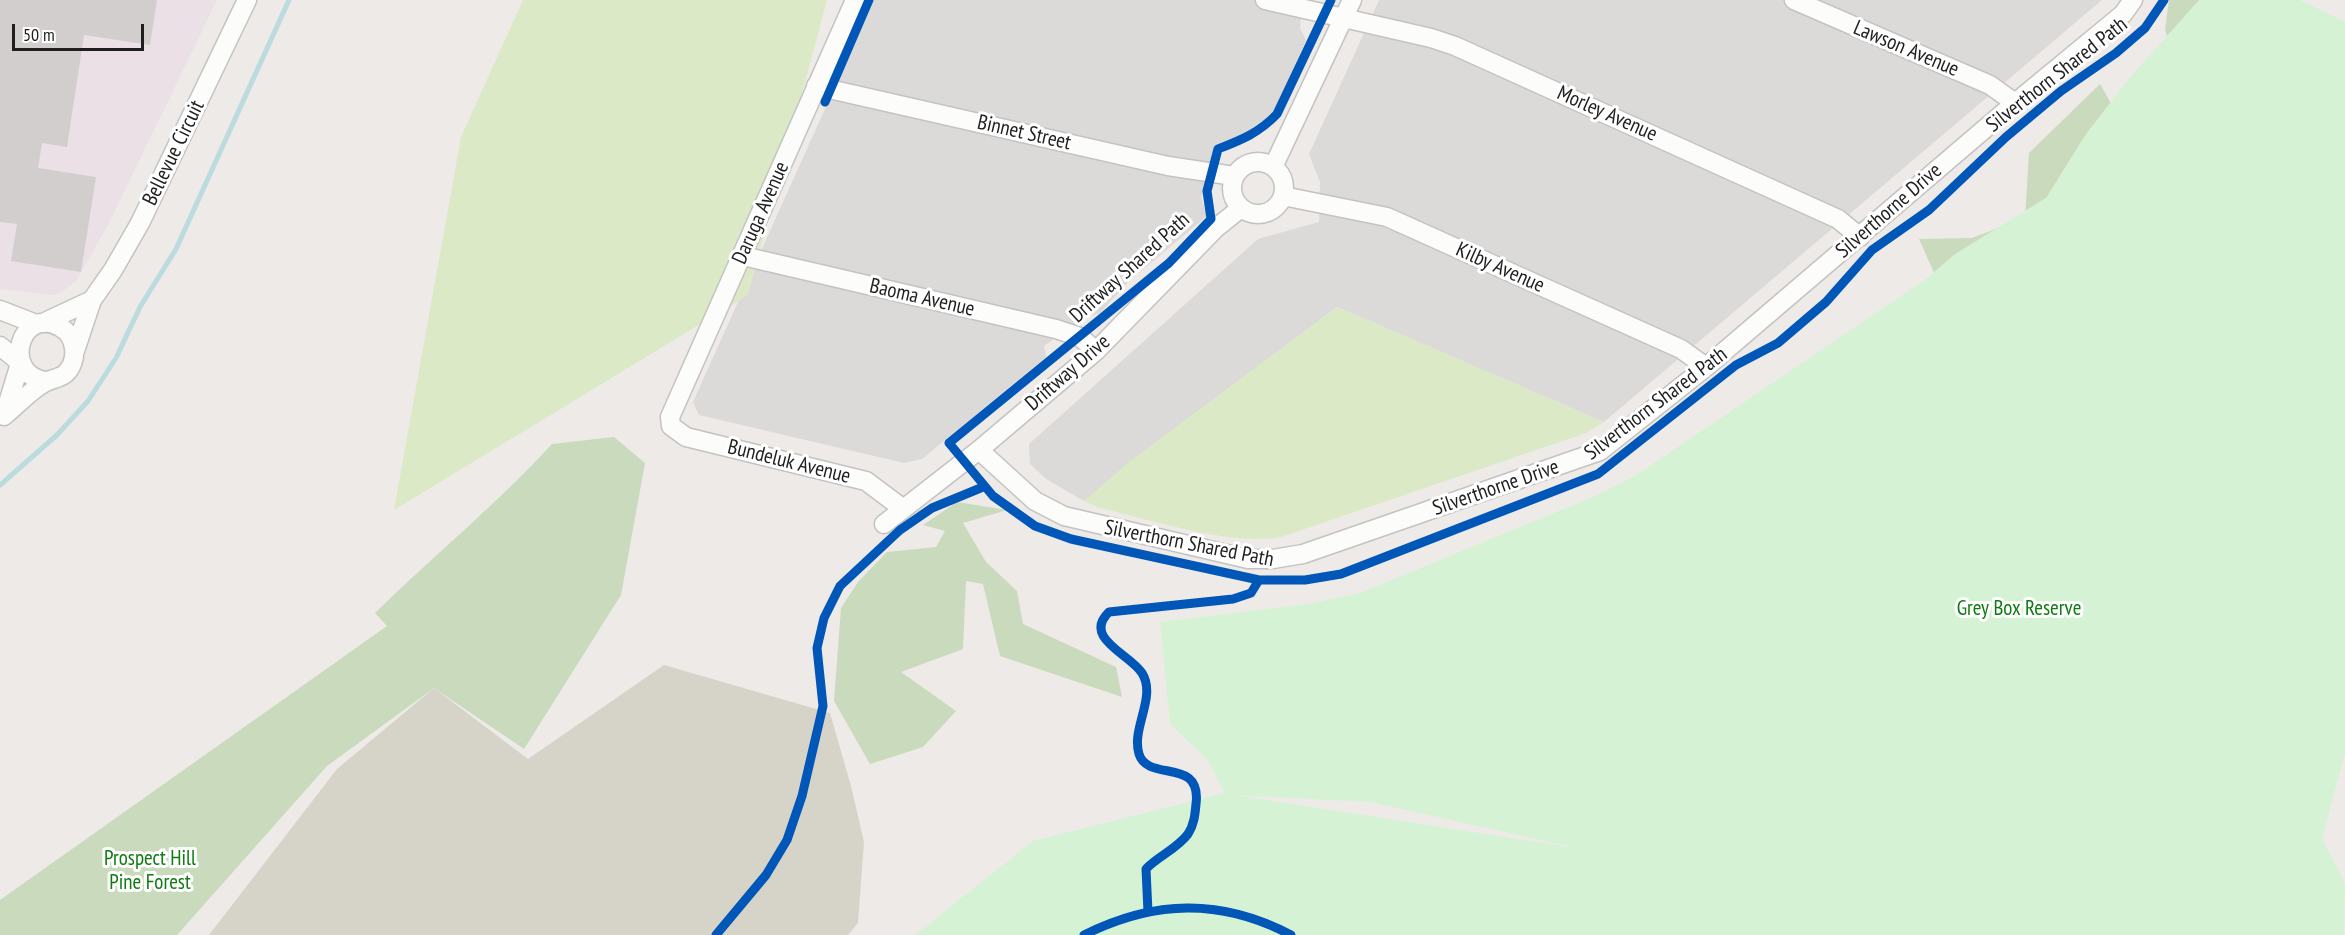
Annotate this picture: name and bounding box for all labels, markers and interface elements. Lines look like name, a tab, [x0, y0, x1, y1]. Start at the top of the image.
scale bar	[15, 12, 147, 50]
street label: Silverthorn Shared Path	[1981, 12, 2133, 138]
street label: Lawson Avenue	[1849, 15, 1963, 83]
text: 50 m	[23, 23, 55, 46]
street label: Morley Avenue	[1553, 81, 1661, 147]
street label: Bellevue Circuit	[138, 96, 210, 210]
street label: Binnet Street	[975, 110, 1073, 156]
street label: Daruga Avenue	[727, 158, 795, 268]
street label: Silverthorne Drive	[1831, 158, 1947, 264]
street label: Driftway Shared Path	[1065, 208, 1195, 328]
street label: Kilby Avenue	[1452, 237, 1548, 299]
street label: Baoma Avenue	[867, 274, 977, 322]
street label: Driftway Drive	[1021, 330, 1115, 416]
street label: Silverthorn Shared Path	[1580, 342, 1732, 466]
street label: Bundeluk Avenue	[725, 435, 853, 489]
street label: Silverthorne Drive	[1430, 455, 1562, 521]
street label: Silverthorn Shared Path	[1102, 515, 1276, 573]
park label: Grey Box Reserve	[1957, 596, 2081, 622]
park label: Prospect Hill Pine Forest	[104, 846, 196, 896]

